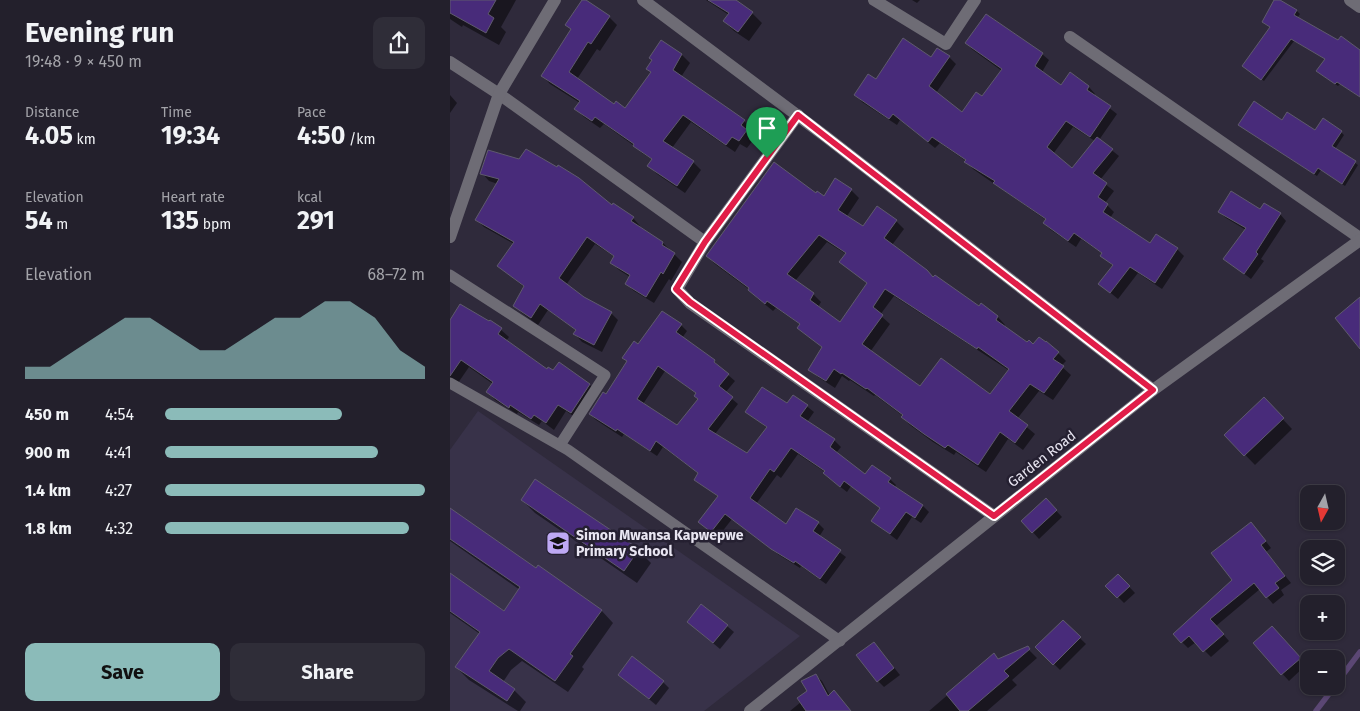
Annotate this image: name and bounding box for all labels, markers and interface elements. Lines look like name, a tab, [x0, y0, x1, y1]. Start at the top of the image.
text: Evening run	[25, 16, 174, 49]
button: share	[373, 17, 425, 69]
text: 19:48 · 9 × 450 m	[25, 52, 142, 71]
text: Distance	[25, 104, 79, 121]
text: Time	[161, 104, 192, 121]
text: Pace	[297, 104, 326, 121]
pin	[746, 107, 788, 158]
icon: arrive	[753, 114, 781, 142]
text: 4.05	[25, 121, 73, 151]
text: 19:34	[161, 121, 220, 151]
text: 4:50	[297, 121, 345, 151]
text: km	[73, 131, 96, 148]
text: /km	[345, 131, 376, 148]
text: Elevation	[25, 189, 84, 206]
text: Heart rate	[161, 189, 225, 206]
text: kcal	[297, 189, 322, 206]
text: 54	[25, 206, 53, 236]
text: 135	[161, 206, 199, 236]
text: 291	[297, 206, 335, 236]
text: m	[53, 216, 68, 233]
text: bpm	[199, 216, 231, 233]
text: Elevation	[25, 265, 92, 284]
text: 68–72 m	[368, 265, 425, 284]
text: 450 m	[25, 405, 69, 424]
text: 4:54	[105, 405, 134, 424]
street label: Garden Road	[1005, 427, 1079, 491]
text: 900 m	[25, 443, 70, 462]
text: 4:41	[105, 443, 132, 462]
text: 1.4 km	[25, 481, 71, 500]
text: 4:27	[105, 481, 132, 500]
north arrow	[1300, 485, 1345, 530]
map controls	[1300, 485, 1345, 695]
text: 1.8 km	[25, 519, 72, 538]
text: 4:32	[105, 519, 133, 538]
place label: Simon Mwansa Kapwepwe Primary School	[576, 527, 744, 560]
school or university icon: Simon Mwansa Kapwepwe Primary School	[545, 530, 571, 556]
button: layers	[1300, 540, 1345, 585]
button: +	[1300, 595, 1345, 640]
button: Save	[25, 643, 220, 701]
button: Share	[230, 643, 425, 701]
button: −	[1300, 650, 1345, 695]

